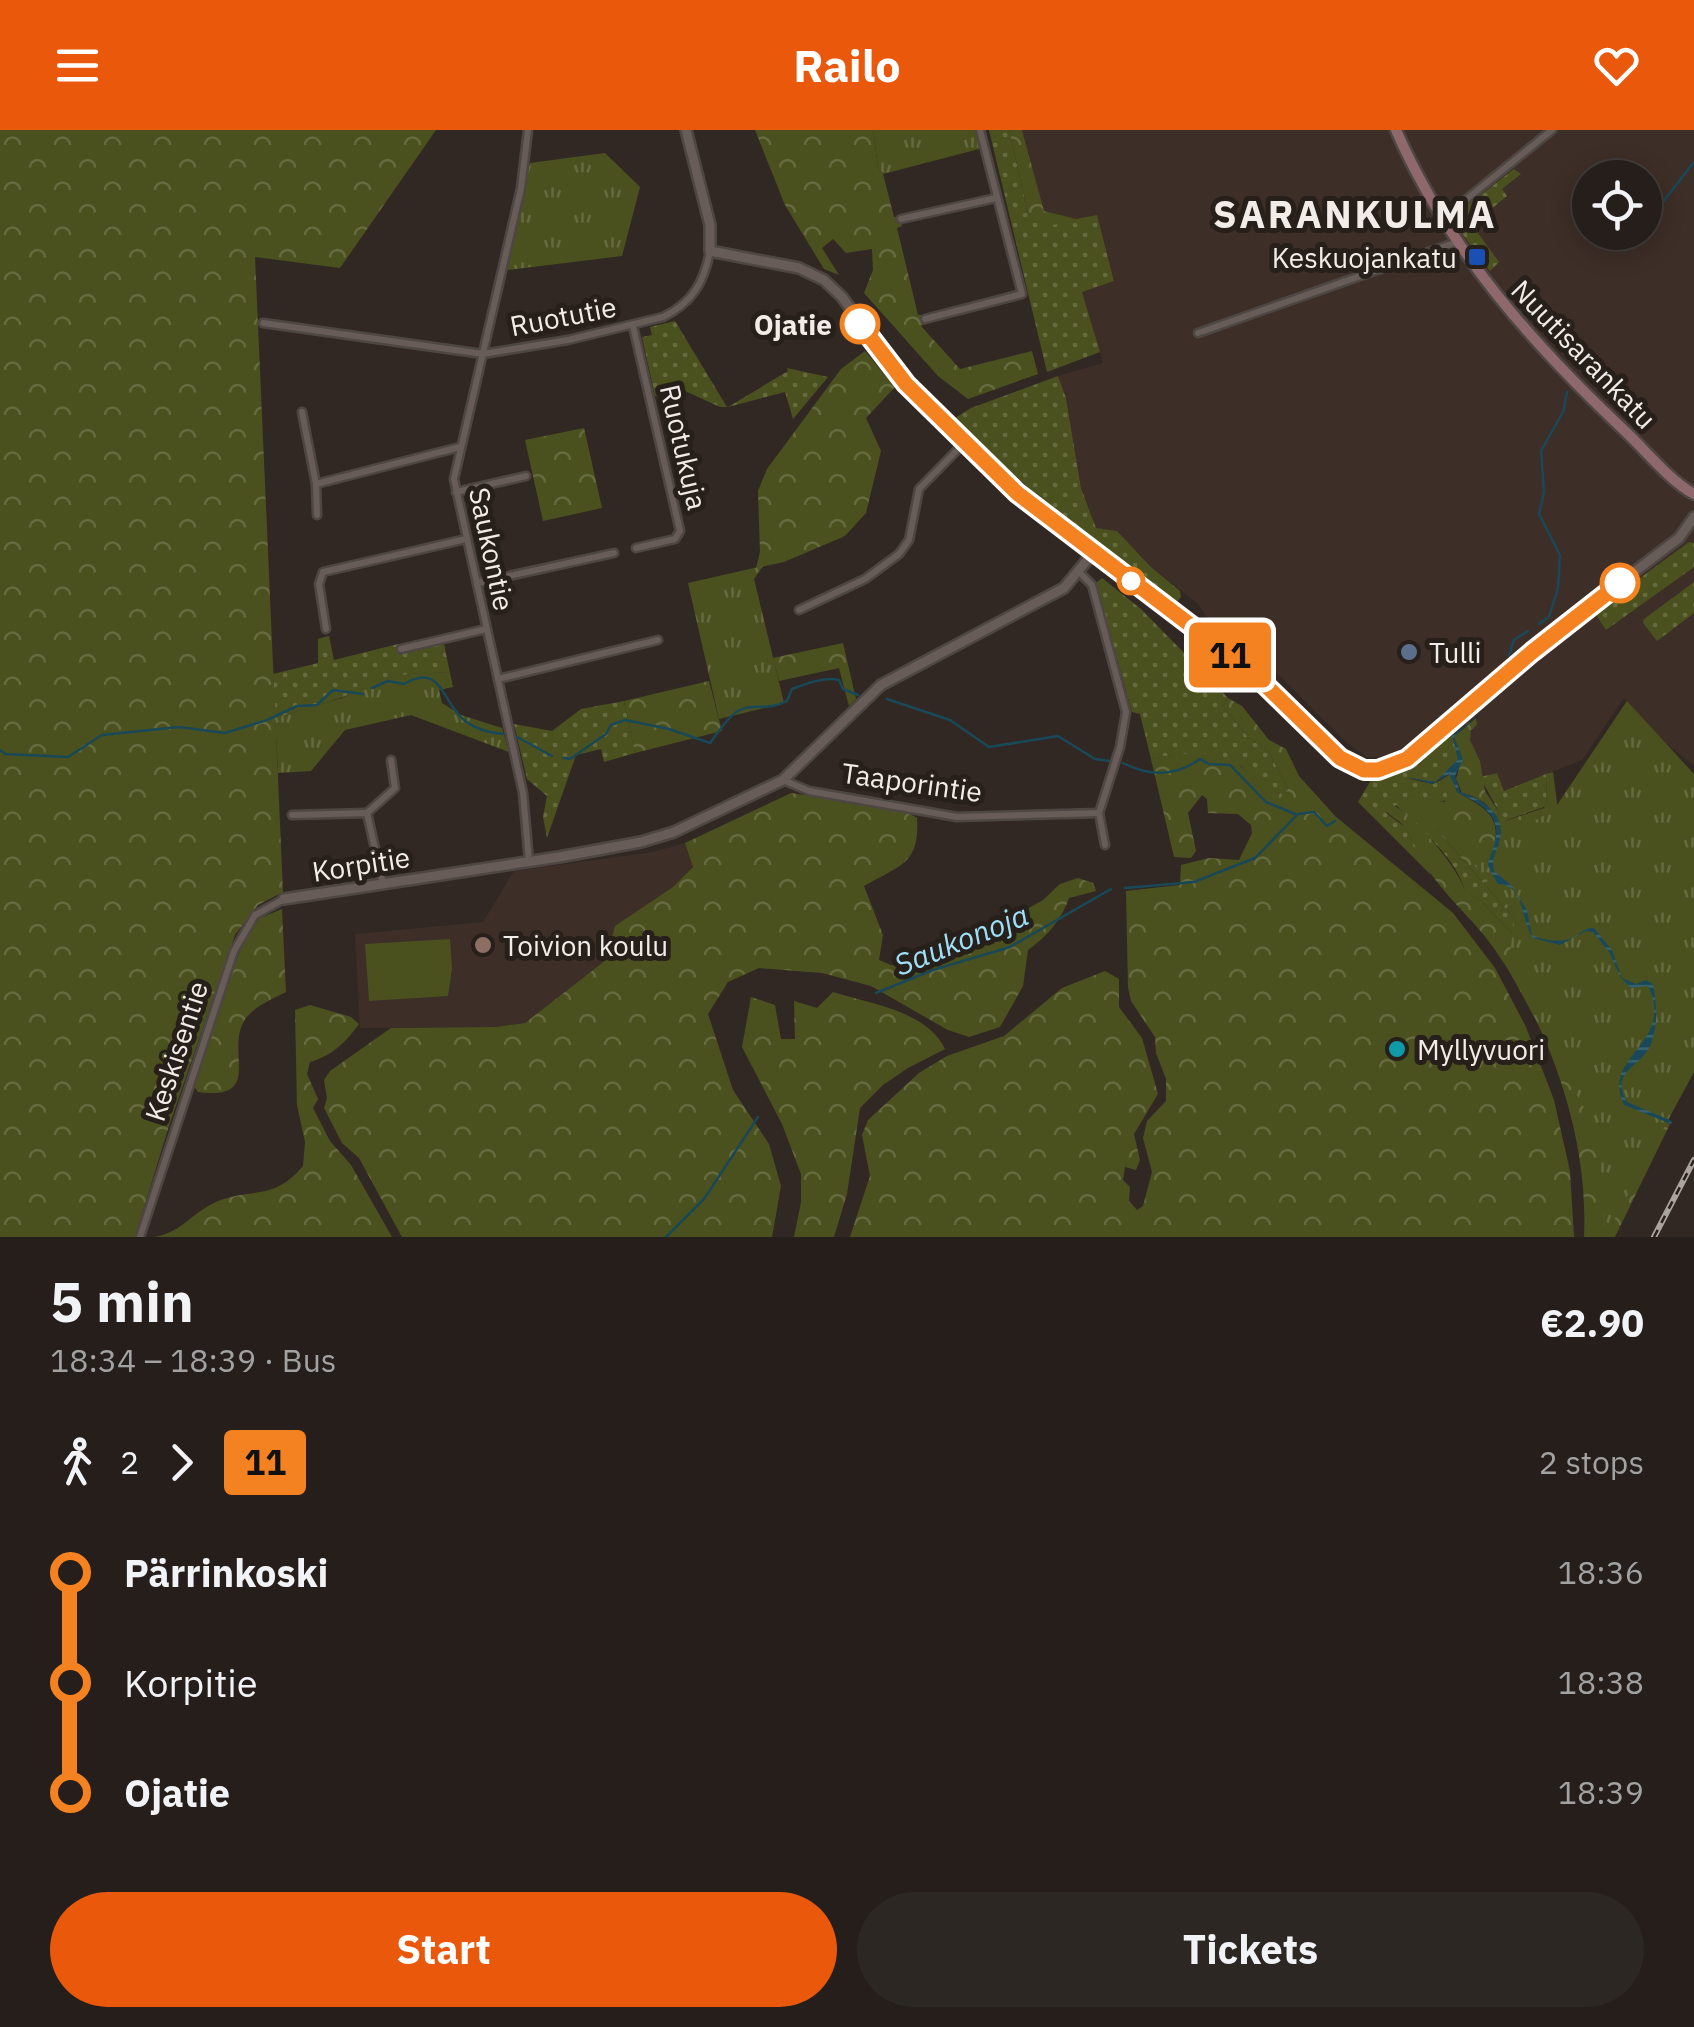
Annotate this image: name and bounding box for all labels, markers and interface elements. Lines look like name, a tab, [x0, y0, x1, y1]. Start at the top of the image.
text: Railo	[793, 36, 901, 94]
icon: menu	[50, 38, 105, 93]
icon: heart	[1589, 38, 1644, 93]
map controls	[1572, 160, 1662, 250]
button: locate	[1572, 160, 1662, 250]
district label: SARANKULMA	[1213, 189, 1497, 238]
place label: Keskuojankatu	[1272, 239, 1457, 276]
marker: Keskuojankatu	[1466, 246, 1488, 268]
street label: Nuutisarankatu	[1504, 272, 1664, 436]
street label: Ruotutie	[507, 288, 619, 344]
marker: Ojatie	[841, 305, 879, 343]
place label: Ojatie	[754, 306, 832, 343]
street label: Ruotukuja	[652, 381, 716, 513]
street label: Saukontie	[461, 484, 523, 614]
unlabelled marker	[1601, 564, 1639, 602]
unlabelled marker	[1118, 568, 1144, 594]
line badge: 11	[1185, 622, 1275, 688]
text: 11	[1209, 632, 1251, 678]
place label: Tulli	[1429, 634, 1482, 671]
marker: Tulli	[1398, 641, 1420, 663]
street label: Taaporintie	[839, 754, 985, 810]
street label: Korpitie	[309, 838, 413, 890]
water label: Saukonoja	[888, 894, 1034, 984]
place label: Toivion koulu	[503, 927, 668, 964]
marker: Toivion koulu	[472, 934, 494, 956]
street label: Keskisentie	[136, 976, 216, 1126]
place label: Myllyvuori	[1417, 1031, 1545, 1068]
marker: Myllyvuori	[1386, 1038, 1408, 1060]
text: 5 min	[50, 1266, 194, 1337]
text: €2.90	[1540, 1298, 1644, 1347]
text: 18:34 – 18:39 · Bus	[50, 1339, 336, 1381]
icon: walk	[50, 1435, 105, 1490]
icon: forward	[154, 1435, 209, 1490]
text: 11	[244, 1439, 286, 1485]
text: 2	[120, 1441, 139, 1483]
text: 2 stops	[1539, 1441, 1644, 1483]
text: Pärrinkoski	[124, 1548, 328, 1597]
text: 18:36	[1558, 1551, 1644, 1593]
text: Korpitie	[124, 1658, 258, 1707]
text: 18:38	[1558, 1661, 1644, 1703]
text: Ojatie	[124, 1768, 230, 1817]
text: 18:39	[1558, 1771, 1644, 1813]
button: Start	[50, 1892, 837, 2007]
button: Tickets	[857, 1892, 1644, 2007]

